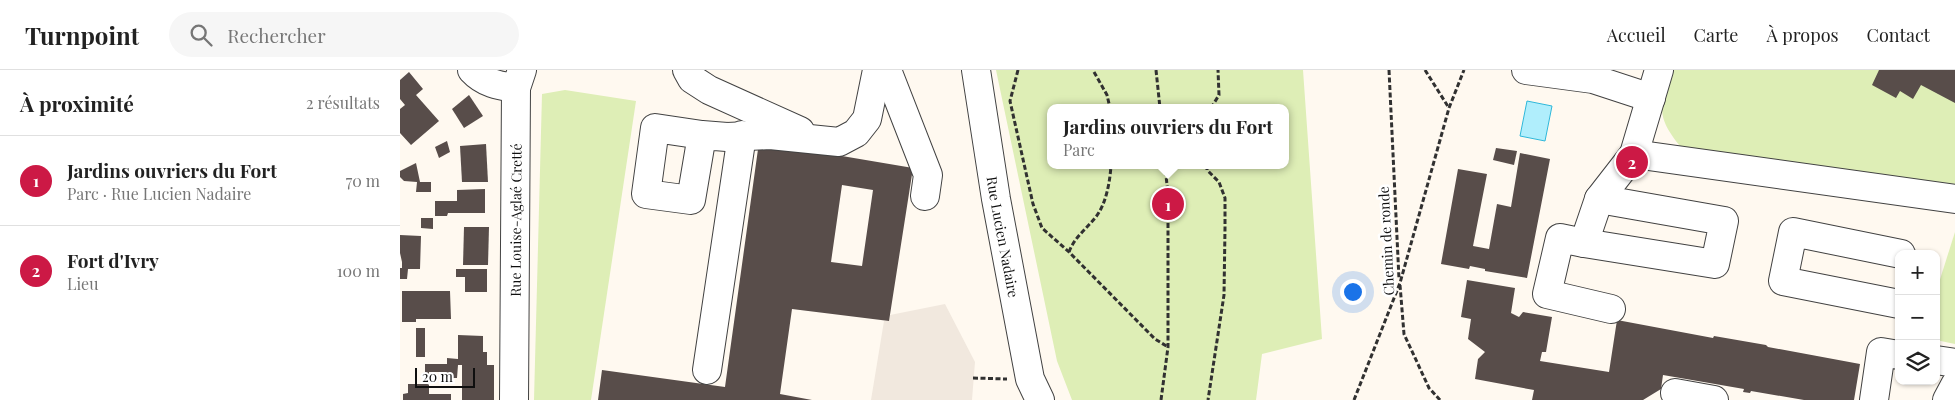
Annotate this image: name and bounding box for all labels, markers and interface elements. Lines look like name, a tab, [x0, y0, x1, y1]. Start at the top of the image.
search box	[169, 12, 519, 57]
text: Turnpoint	[25, 19, 139, 51]
icon: search	[187, 21, 215, 49]
text: Rechercher	[227, 22, 326, 48]
text: Accueil	[1607, 23, 1666, 47]
text: Carte	[1694, 23, 1738, 47]
text: À propos	[1766, 23, 1839, 47]
text: Contact	[1867, 23, 1930, 47]
text: À proximité	[20, 89, 134, 117]
text: 2 résultats	[306, 92, 380, 113]
popup	[1047, 104, 1289, 169]
text: Jardins ouvriers du Fort	[1063, 113, 1273, 139]
text: Parc	[1063, 139, 1095, 160]
street label: Rue Louise-Aglaé Cretté	[505, 143, 525, 297]
pin: 2	[1616, 143, 1648, 181]
text: Jardins ouvriers du Fort	[67, 157, 277, 183]
text: 1	[33, 170, 39, 191]
text: 70 m	[346, 170, 380, 191]
street label: Rue Lucien Nadaire	[983, 175, 1024, 299]
text: Parc · Rue Lucien Nadaire	[67, 183, 251, 204]
pin: 1	[1152, 185, 1184, 223]
street label: Chemin de ronde	[1374, 186, 1398, 296]
text: Fort d'Ivry	[67, 247, 159, 273]
map controls	[1895, 250, 1940, 385]
button: +	[1895, 250, 1940, 295]
text: 2	[32, 260, 40, 281]
text: 100 m	[337, 260, 380, 281]
text: Lieu	[67, 273, 99, 294]
your location	[1340, 279, 1366, 305]
button: −	[1895, 295, 1940, 340]
button: layers	[1895, 340, 1940, 385]
scale bar	[415, 365, 475, 388]
text: 20 m	[422, 367, 453, 386]

